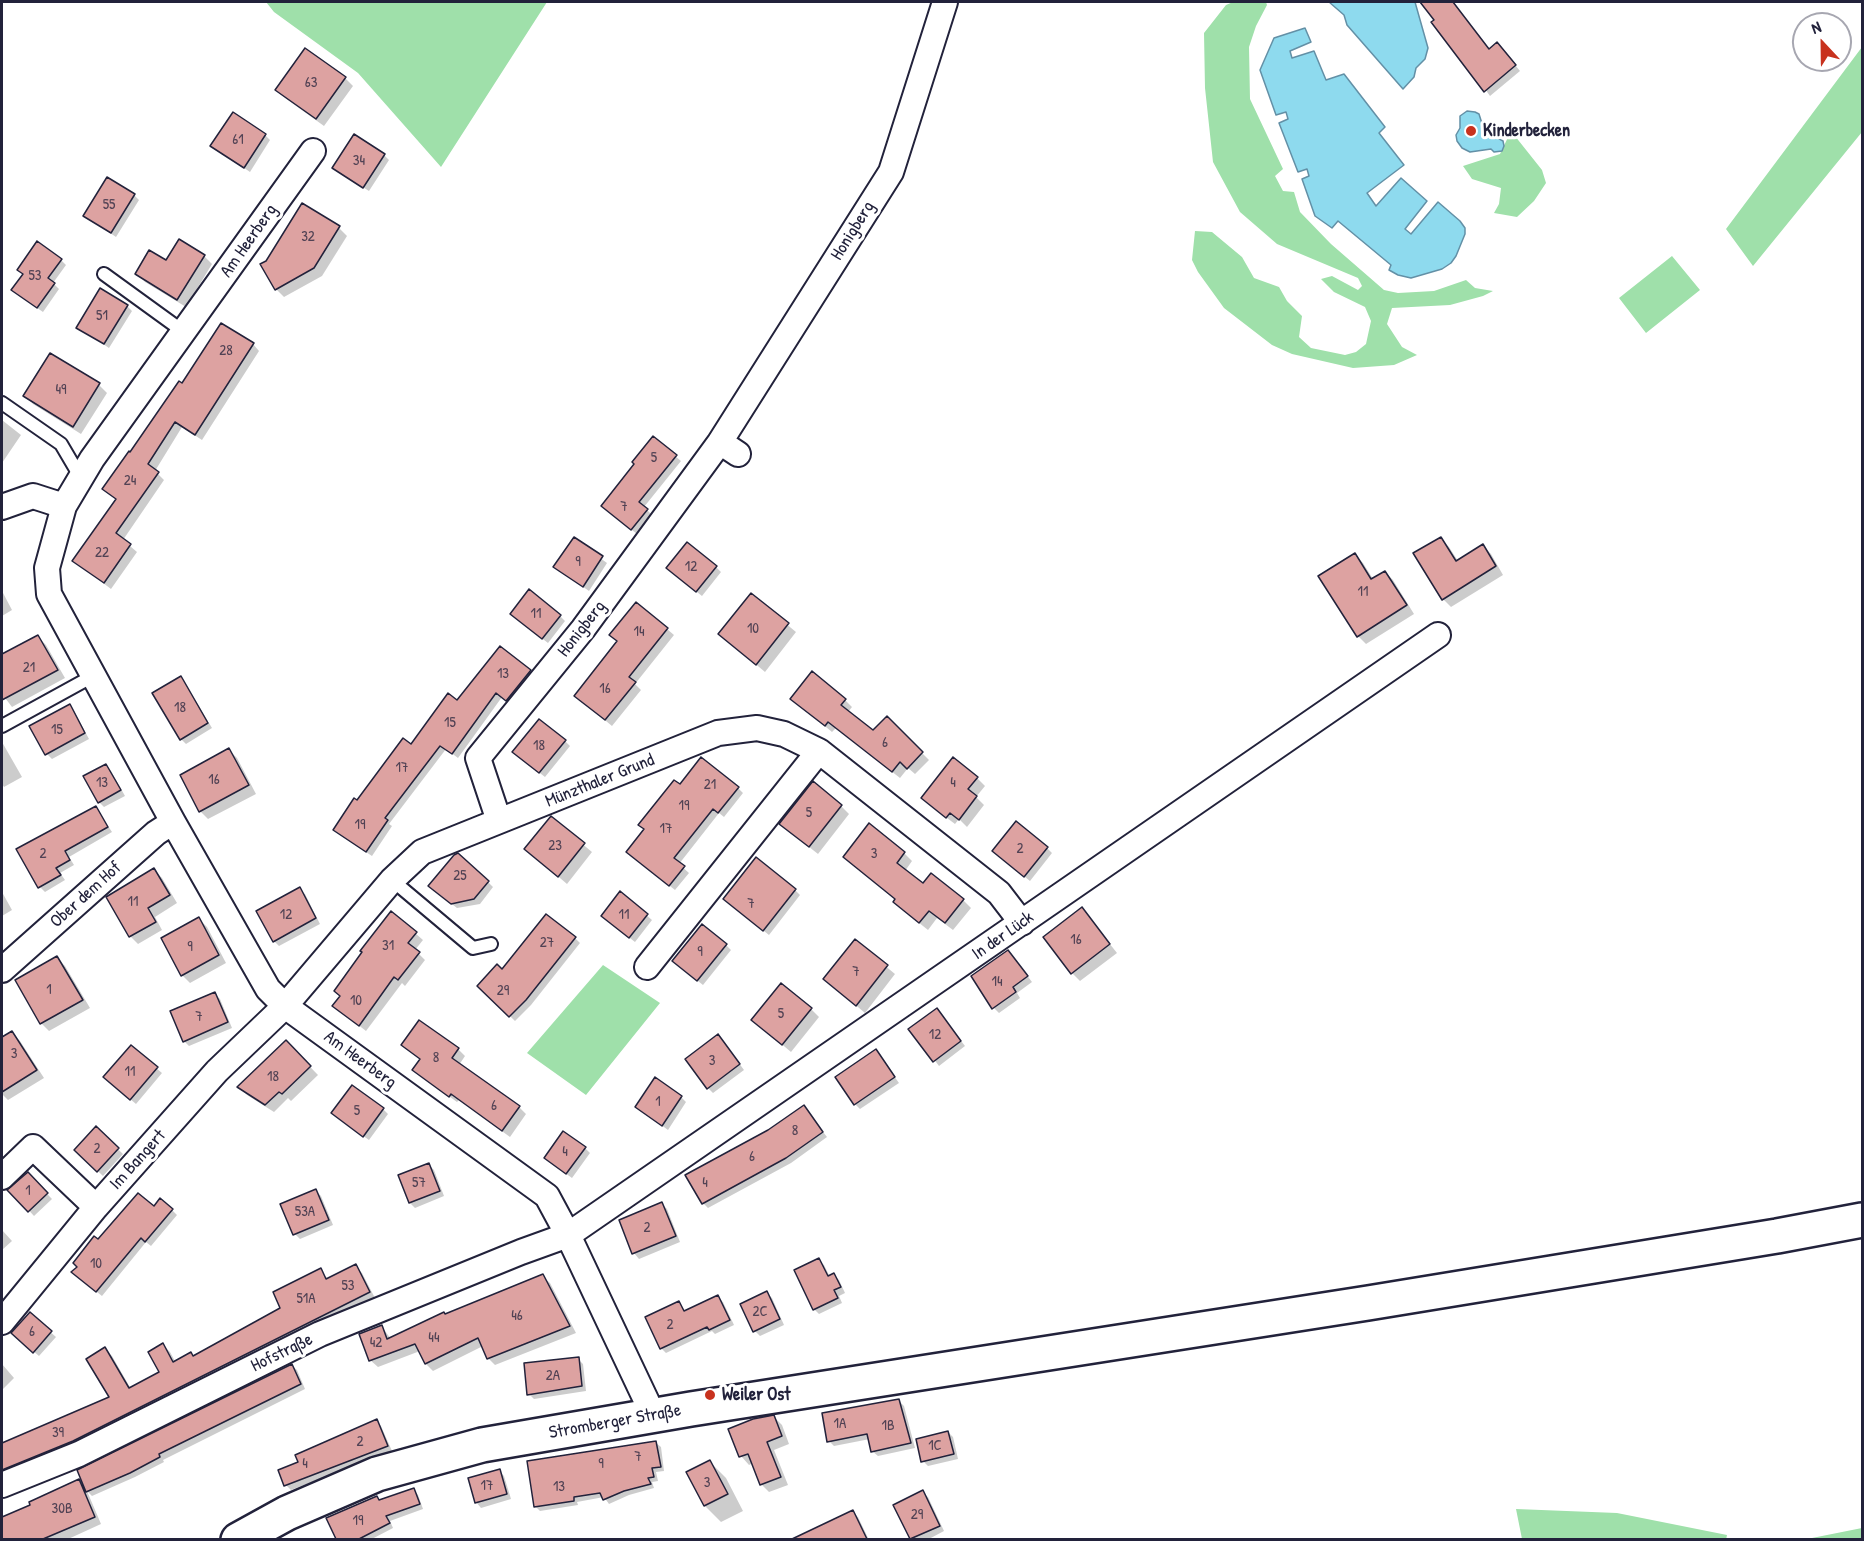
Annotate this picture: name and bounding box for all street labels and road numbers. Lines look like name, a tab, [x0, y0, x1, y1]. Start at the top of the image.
street label: Honigberg	[827, 198, 879, 264]
street label: Am Heerberg	[216, 200, 282, 282]
street label: Honigberg	[553, 597, 611, 661]
street label: Münzthaler Grund	[542, 749, 658, 813]
street label: Ober dem Hof	[46, 857, 126, 933]
street label: In der Lück	[968, 907, 1038, 965]
street label: Am Heerberg	[320, 1026, 400, 1094]
street label: Im Bangert	[105, 1126, 171, 1194]
street label: Hofstraße	[248, 1329, 316, 1377]
street label: Stromberger Straße	[547, 1400, 683, 1444]

